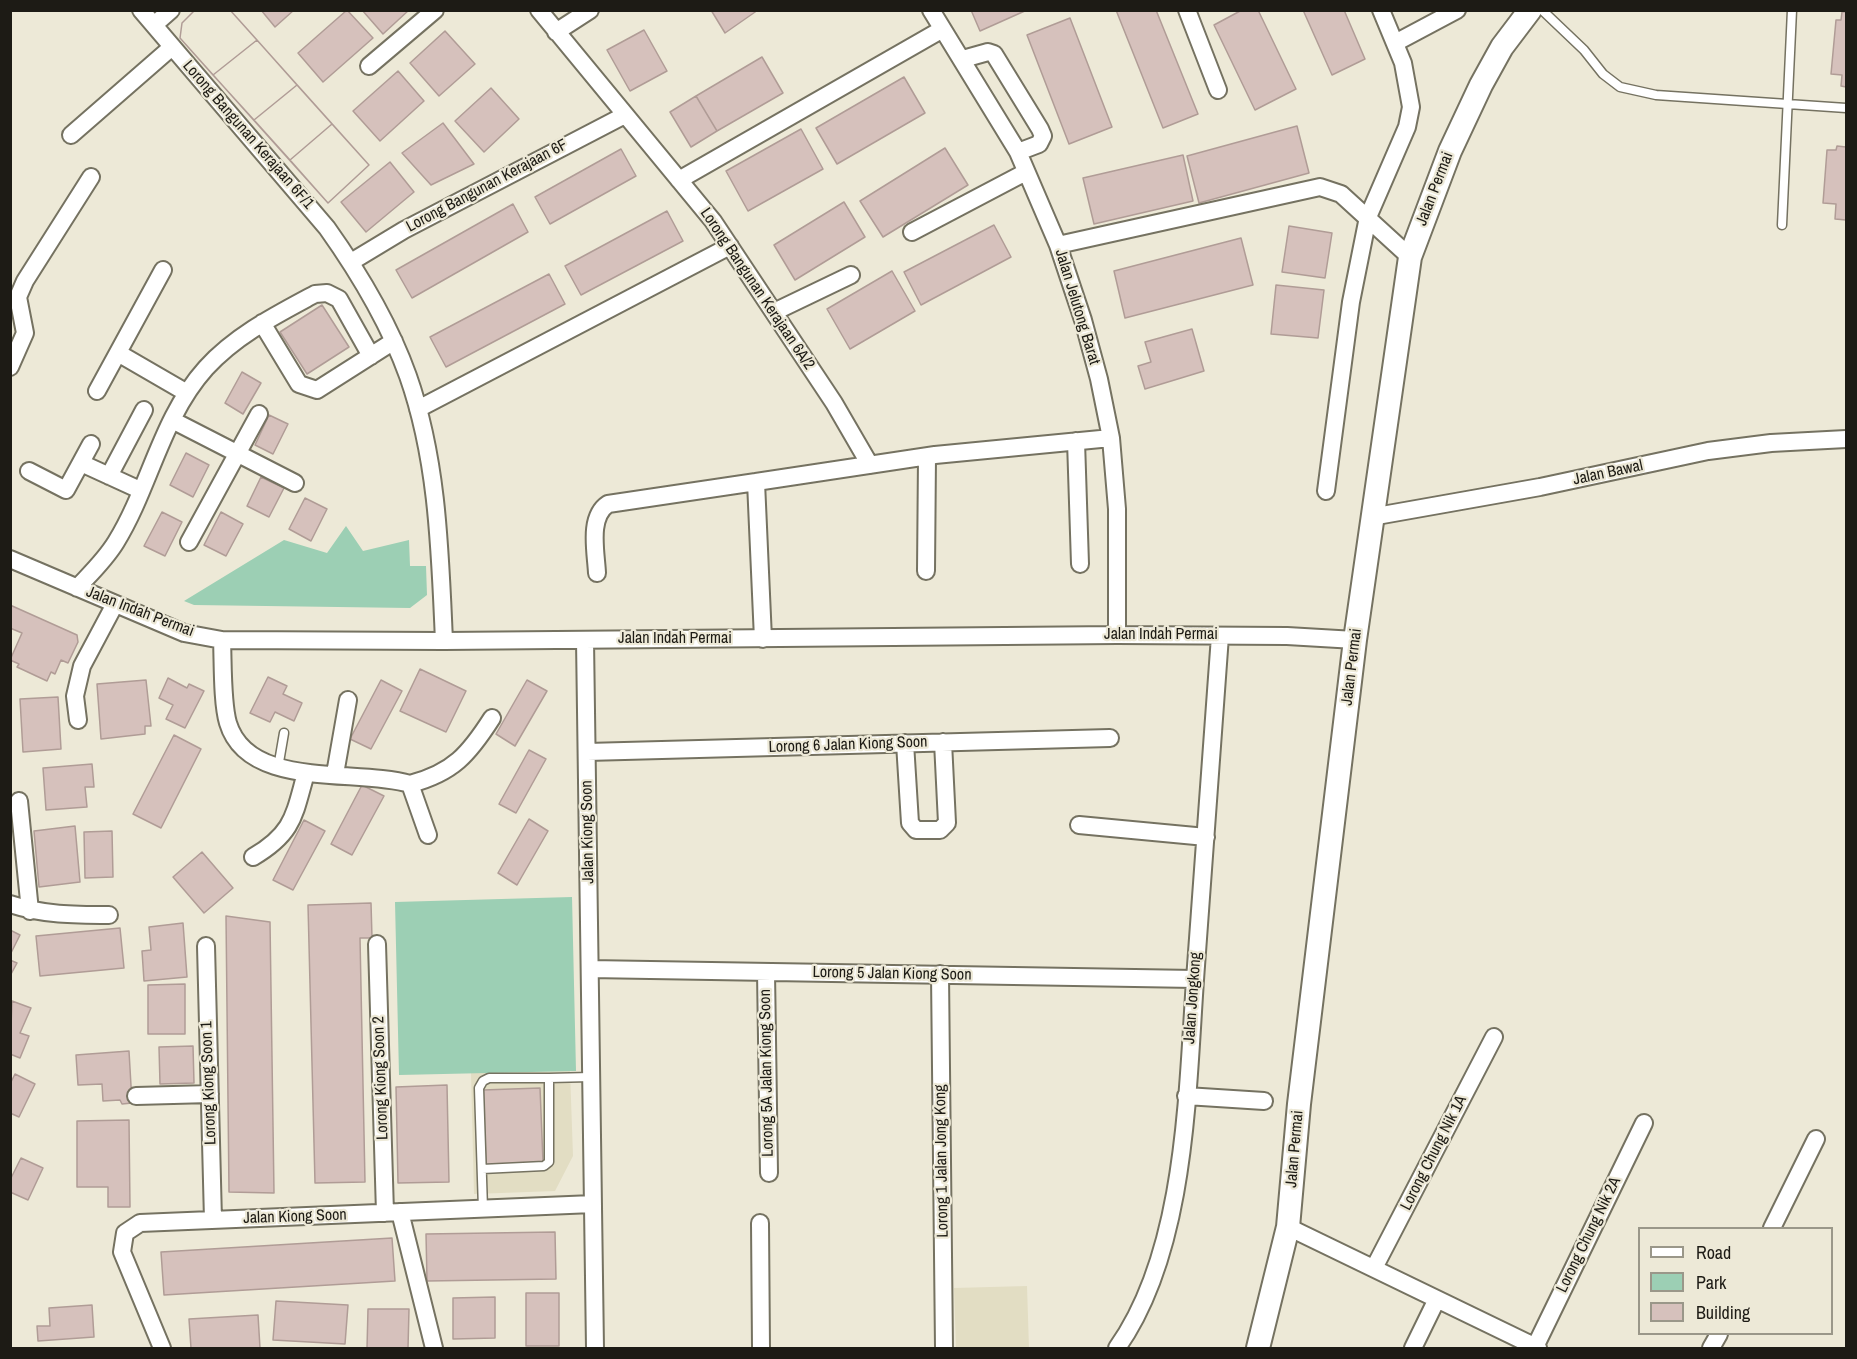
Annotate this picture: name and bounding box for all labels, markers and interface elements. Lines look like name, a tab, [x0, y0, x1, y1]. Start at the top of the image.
street label: Lorong Bangunan Kerajaan 6F/1	[178, 57, 318, 213]
street label: Lorong Bangunan Kerajaan 6F	[403, 135, 571, 237]
street label: Jalan Permai	[1412, 149, 1458, 229]
street label: Lorong Bangunan Kerajaan 6A/2	[696, 204, 818, 374]
street label: Jalan Jelutong Barat	[1050, 247, 1104, 367]
street label: Jalan Bawal	[1571, 456, 1645, 490]
street label: Jalan Indah Permai	[83, 583, 197, 641]
street label: Jalan Indah Permai	[1104, 625, 1218, 645]
street label: Jalan Permai	[1338, 627, 1366, 707]
street label: Jalan Indah Permai	[618, 629, 732, 649]
street label: Lorong 6 Jalan Kiong Soon	[768, 733, 928, 757]
street label: Jalan Kiong Soon	[577, 780, 599, 884]
street label: Jalan Jongkong	[1180, 951, 1206, 1045]
street label: Lorong 5 Jalan Kiong Soon	[812, 963, 972, 985]
street label: Lorong 5A Jalan Kiong Soon	[756, 989, 778, 1157]
street label: Lorong Kiong Soon 2	[369, 1016, 393, 1140]
street label: Lorong Kiong Soon 1	[197, 1021, 221, 1145]
street label: Lorong 1 Jalan Jong Kong	[931, 1084, 953, 1238]
street label: Lorong Chung Nik 1A	[1397, 1092, 1471, 1214]
street label: Jalan Permai	[1282, 1110, 1308, 1188]
street label: Lorong Chung Nik 2A	[1553, 1174, 1625, 1296]
street label: Jalan Kiong Soon	[243, 1206, 347, 1228]
legend	[1638, 1227, 1833, 1335]
text: Road	[1696, 1240, 1731, 1265]
text: Park	[1696, 1270, 1726, 1295]
text: Building	[1696, 1300, 1750, 1325]

